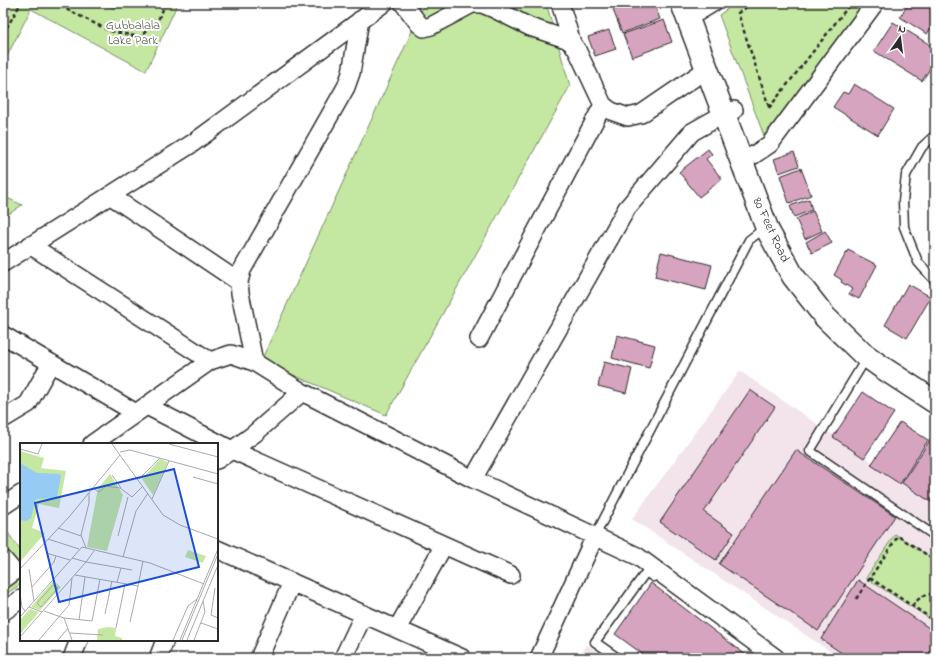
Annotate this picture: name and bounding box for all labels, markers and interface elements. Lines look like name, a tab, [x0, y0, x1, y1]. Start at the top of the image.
park label: Gubbalala Lake Park	[106, 16, 160, 50]
north arrow	[880, 18, 920, 58]
text: N	[897, 21, 908, 38]
street label: 80 Feet Road	[748, 194, 795, 266]
inset map	[20, 443, 218, 641]

